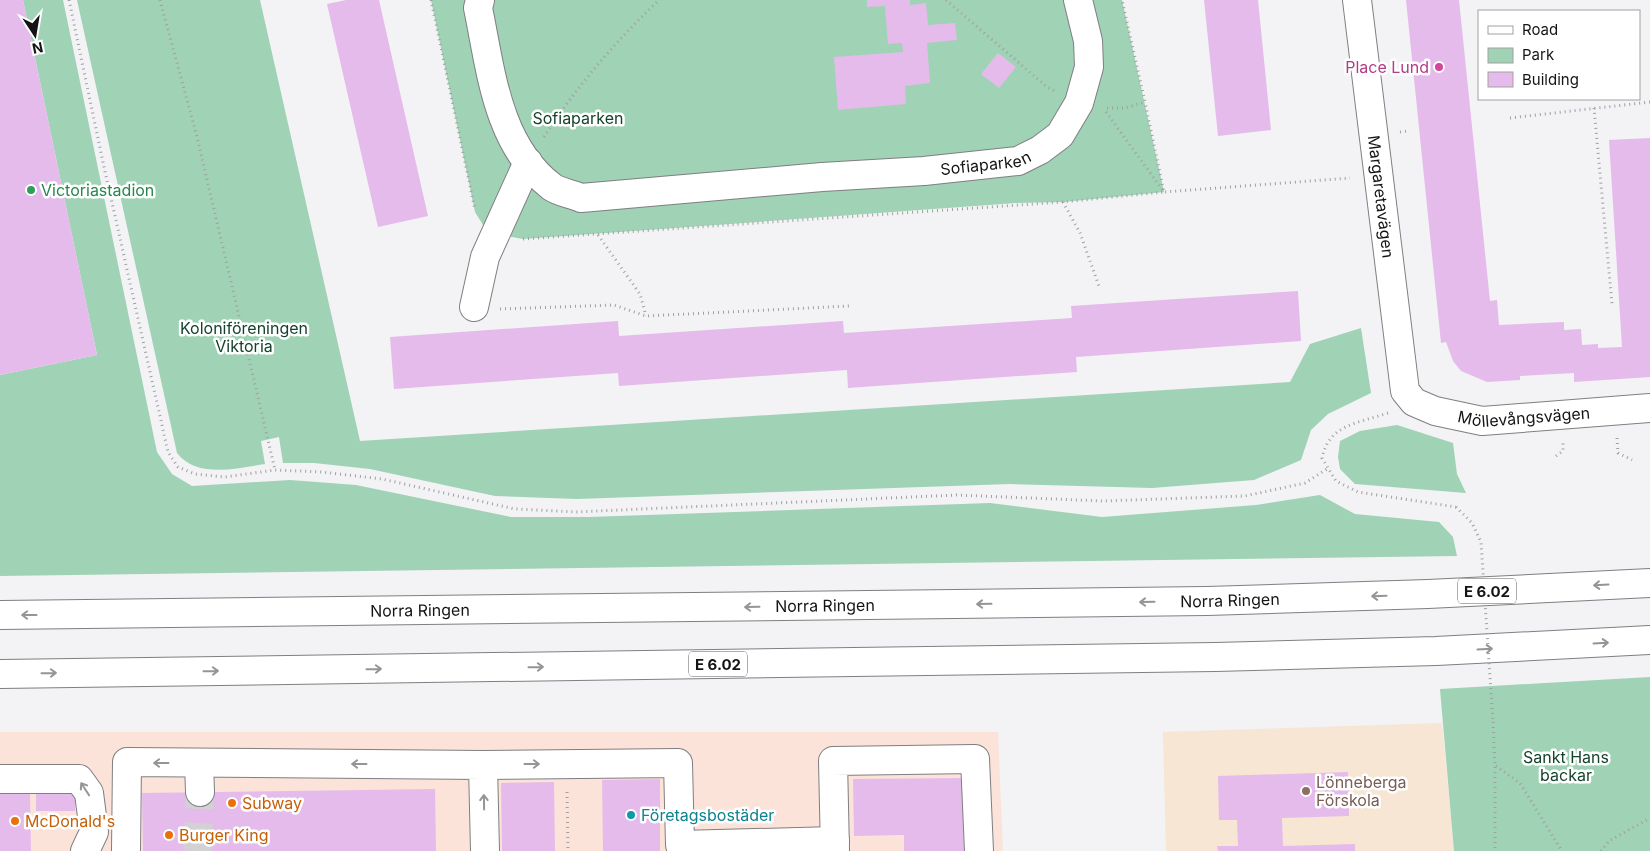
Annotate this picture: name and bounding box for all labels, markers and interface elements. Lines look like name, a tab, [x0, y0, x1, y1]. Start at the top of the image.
north arrow	[10, 10, 60, 60]
legend	[1478, 10, 1640, 100]
text: Road	[1522, 20, 1558, 39]
text: N	[31, 39, 45, 58]
text: Park	[1522, 45, 1555, 64]
place label: Place Lund	[1345, 57, 1429, 77]
marker: Place Lund	[1433, 61, 1445, 73]
text: Building	[1522, 70, 1579, 89]
park label: Sofiaparken	[532, 108, 624, 128]
street label: Margaretavägen	[1364, 134, 1399, 259]
street label: Sofiaparken	[939, 146, 1034, 179]
place label: Victoriastadion	[41, 180, 154, 200]
marker: Victoriastadion	[25, 184, 37, 196]
park label: Koloniföreningen Viktoria	[180, 318, 308, 356]
street label: Möllevångsvägen	[1456, 403, 1591, 431]
road number: E 6.02	[1458, 578, 1516, 604]
one-way arrow	[1594, 581, 1610, 590]
street label: Norra Ringen	[1180, 589, 1280, 611]
one-way arrow	[1371, 591, 1388, 601]
street label: Norra Ringen	[775, 595, 875, 616]
one-way arrow	[1139, 597, 1155, 607]
one-way arrow	[976, 599, 992, 609]
street label: Norra Ringen	[370, 600, 470, 621]
one-way arrow	[744, 602, 760, 612]
one-way arrow	[22, 610, 38, 620]
one-way arrow	[1592, 638, 1608, 647]
one-way arrow	[1476, 644, 1492, 653]
road number: E 6.02	[689, 652, 747, 676]
one-way arrow	[528, 662, 544, 672]
one-way arrow	[365, 664, 381, 674]
one-way arrow	[202, 666, 219, 676]
one-way arrow	[40, 668, 56, 678]
park label: Sankt Hans backar	[1523, 747, 1609, 785]
one-way arrow	[153, 758, 170, 768]
one-way arrow	[351, 759, 367, 769]
one-way arrow	[524, 759, 540, 769]
place label: Lönneberga Förskola	[1316, 772, 1407, 810]
one-way arrow	[80, 782, 90, 796]
marker: Lönneberga Förskola	[1300, 785, 1312, 797]
place label: Subway	[242, 793, 302, 813]
one-way arrow	[479, 795, 489, 811]
marker: Subway	[226, 797, 238, 809]
place label: Företagsbostäder	[641, 805, 774, 825]
marker: Företagsbostäder	[625, 809, 637, 821]
place label: McDonald's	[25, 811, 115, 831]
marker: McDonald's	[9, 815, 21, 827]
place label: Burger King	[179, 825, 269, 845]
marker: Burger King	[163, 829, 175, 841]

